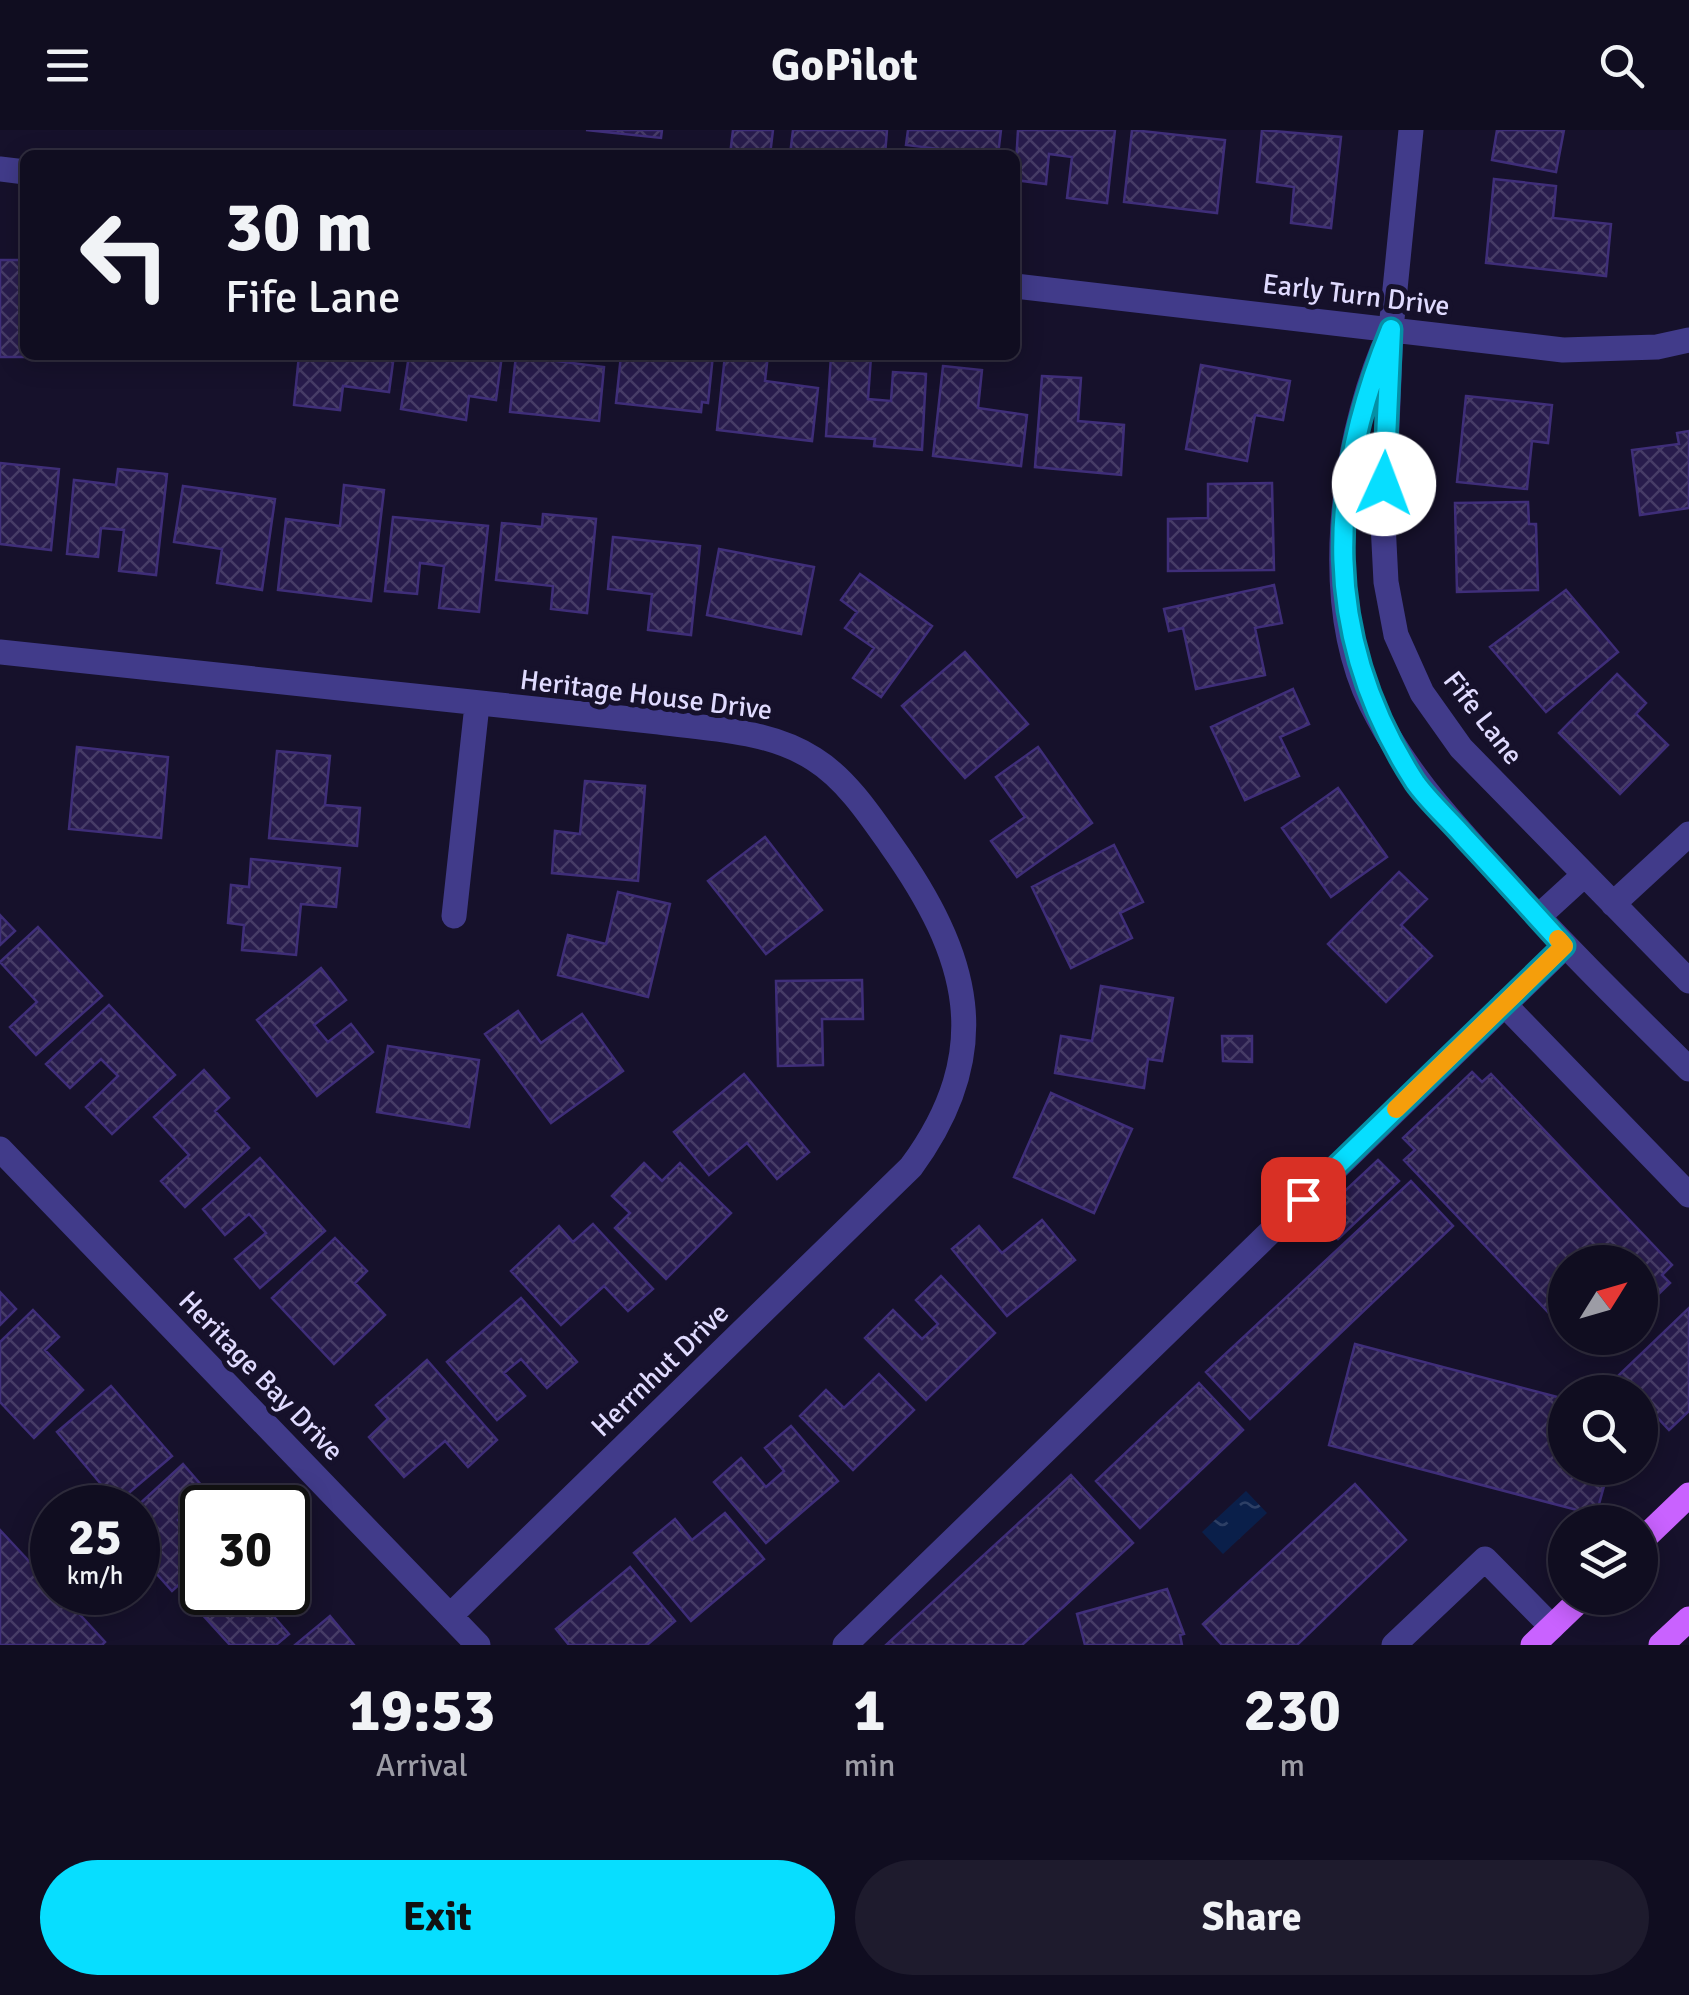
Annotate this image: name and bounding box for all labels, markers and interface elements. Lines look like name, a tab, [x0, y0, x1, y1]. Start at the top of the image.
icon: menu	[40, 38, 95, 93]
text: GoPilot	[771, 38, 918, 93]
icon: search	[1594, 38, 1649, 93]
text: 30 m	[225, 184, 373, 270]
icon: left	[60, 190, 190, 320]
street label: Early Turn Drive	[1260, 267, 1452, 323]
text: Fife Lane	[225, 270, 400, 325]
position arrow	[1332, 432, 1436, 536]
street label: Heritage House Drive	[518, 663, 774, 727]
street label: Fife Lane	[1436, 665, 1530, 771]
pin	[1261, 1157, 1346, 1242]
icon: arrive	[1276, 1172, 1331, 1227]
north arrow	[1548, 1245, 1658, 1355]
map controls	[1548, 1245, 1658, 1615]
street label: Heritage Bay Drive	[171, 1284, 351, 1468]
street label: Herrnhut Drive	[584, 1296, 736, 1444]
button: search	[1548, 1375, 1658, 1485]
speed limit sign: 30	[180, 1485, 310, 1615]
button: layers	[1548, 1505, 1658, 1615]
text: 25	[68, 1507, 122, 1569]
text: km/h	[67, 1560, 123, 1591]
text: 19:53	[348, 1674, 496, 1748]
text: 1	[853, 1674, 886, 1748]
text: 230	[1244, 1674, 1341, 1748]
text: Arrival	[376, 1746, 468, 1785]
text: min	[844, 1746, 895, 1785]
text: m	[1279, 1746, 1305, 1785]
button: Exit	[40, 1860, 835, 1975]
button: Share	[855, 1860, 1649, 1975]

